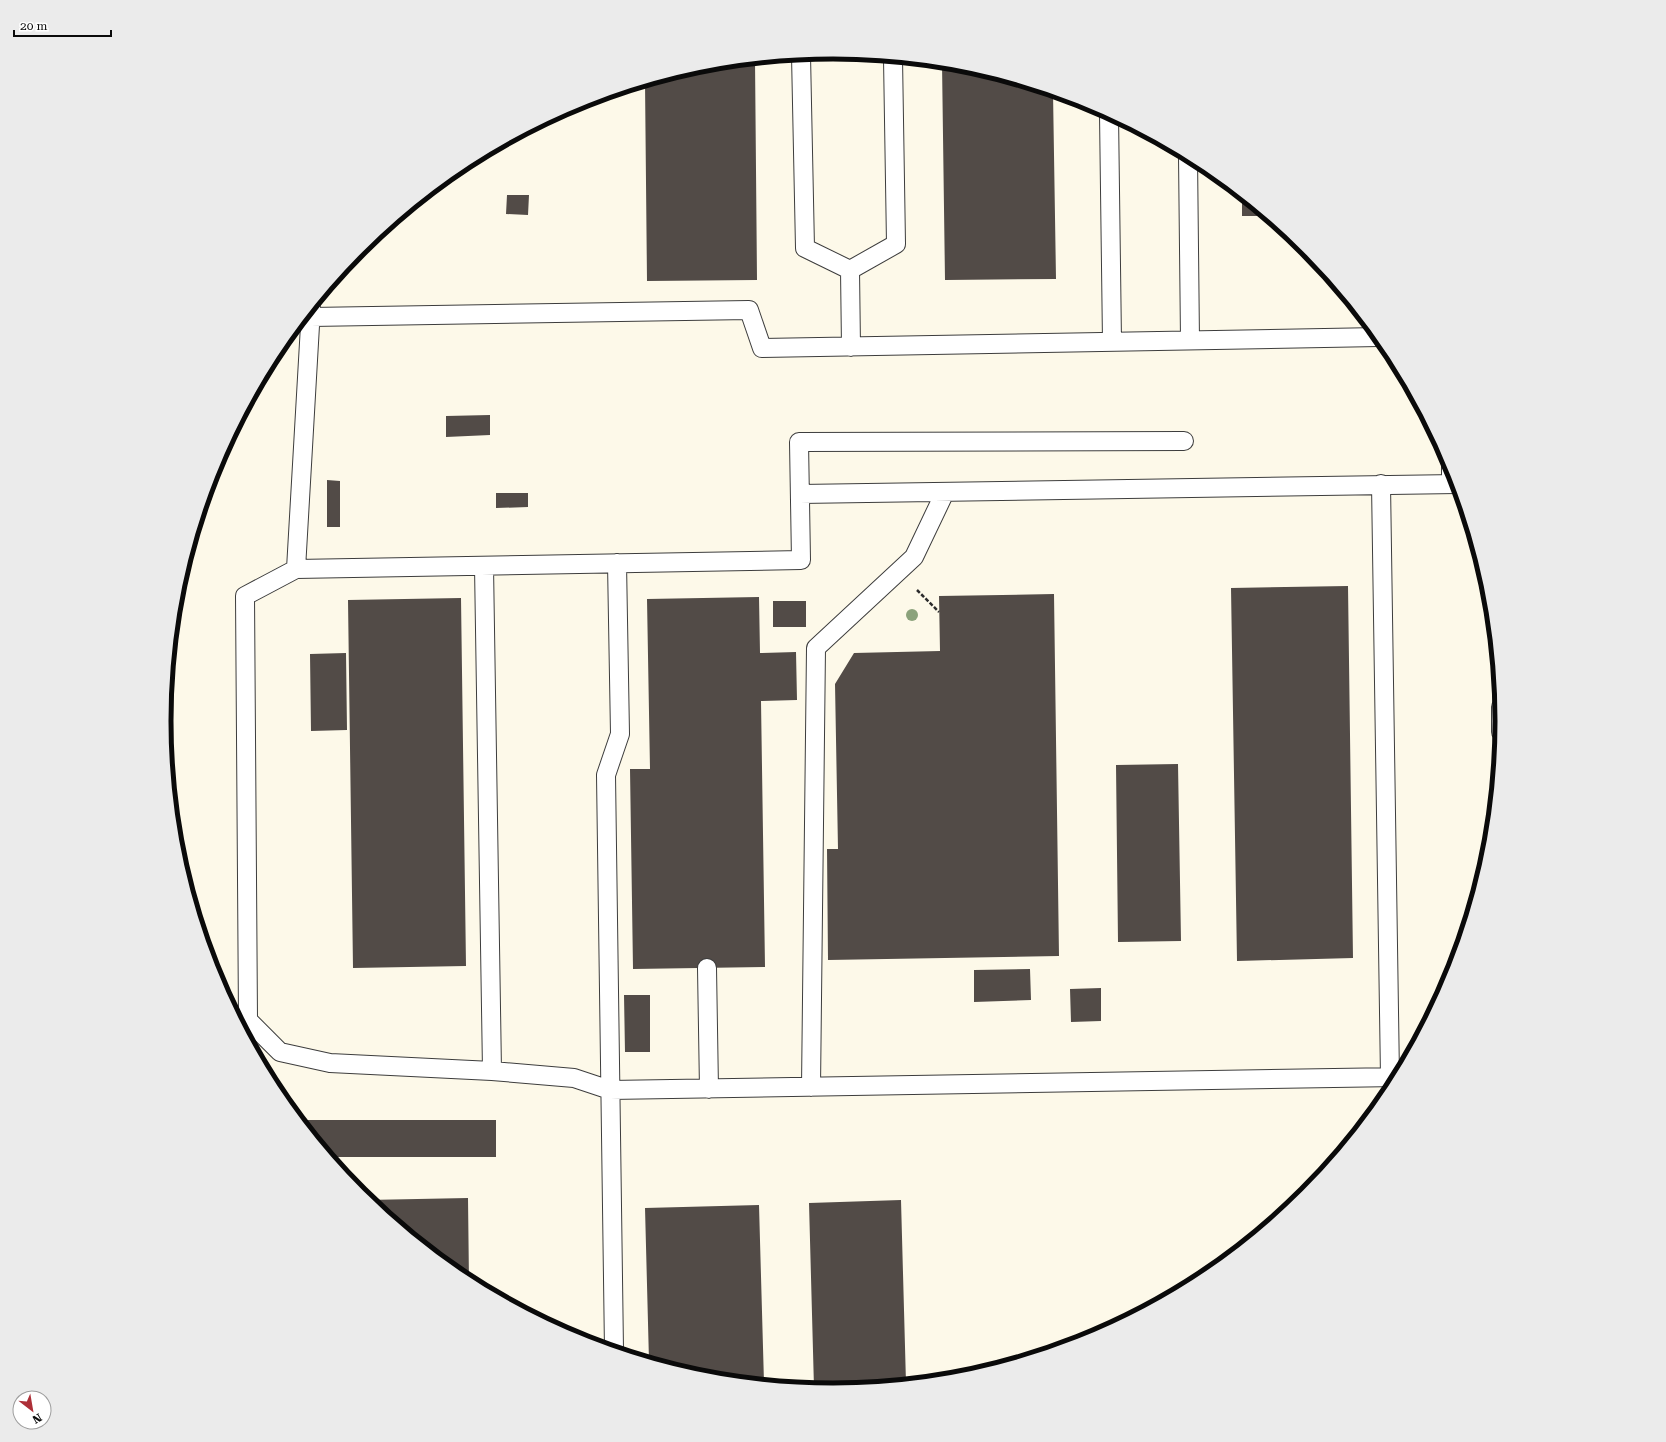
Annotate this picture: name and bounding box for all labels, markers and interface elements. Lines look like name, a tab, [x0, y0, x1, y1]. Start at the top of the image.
scale bar	[14, 12, 111, 38]
text: 20 m	[20, 19, 47, 33]
north arrow	[12, 1390, 52, 1430]
text: N	[29, 1410, 44, 1426]

